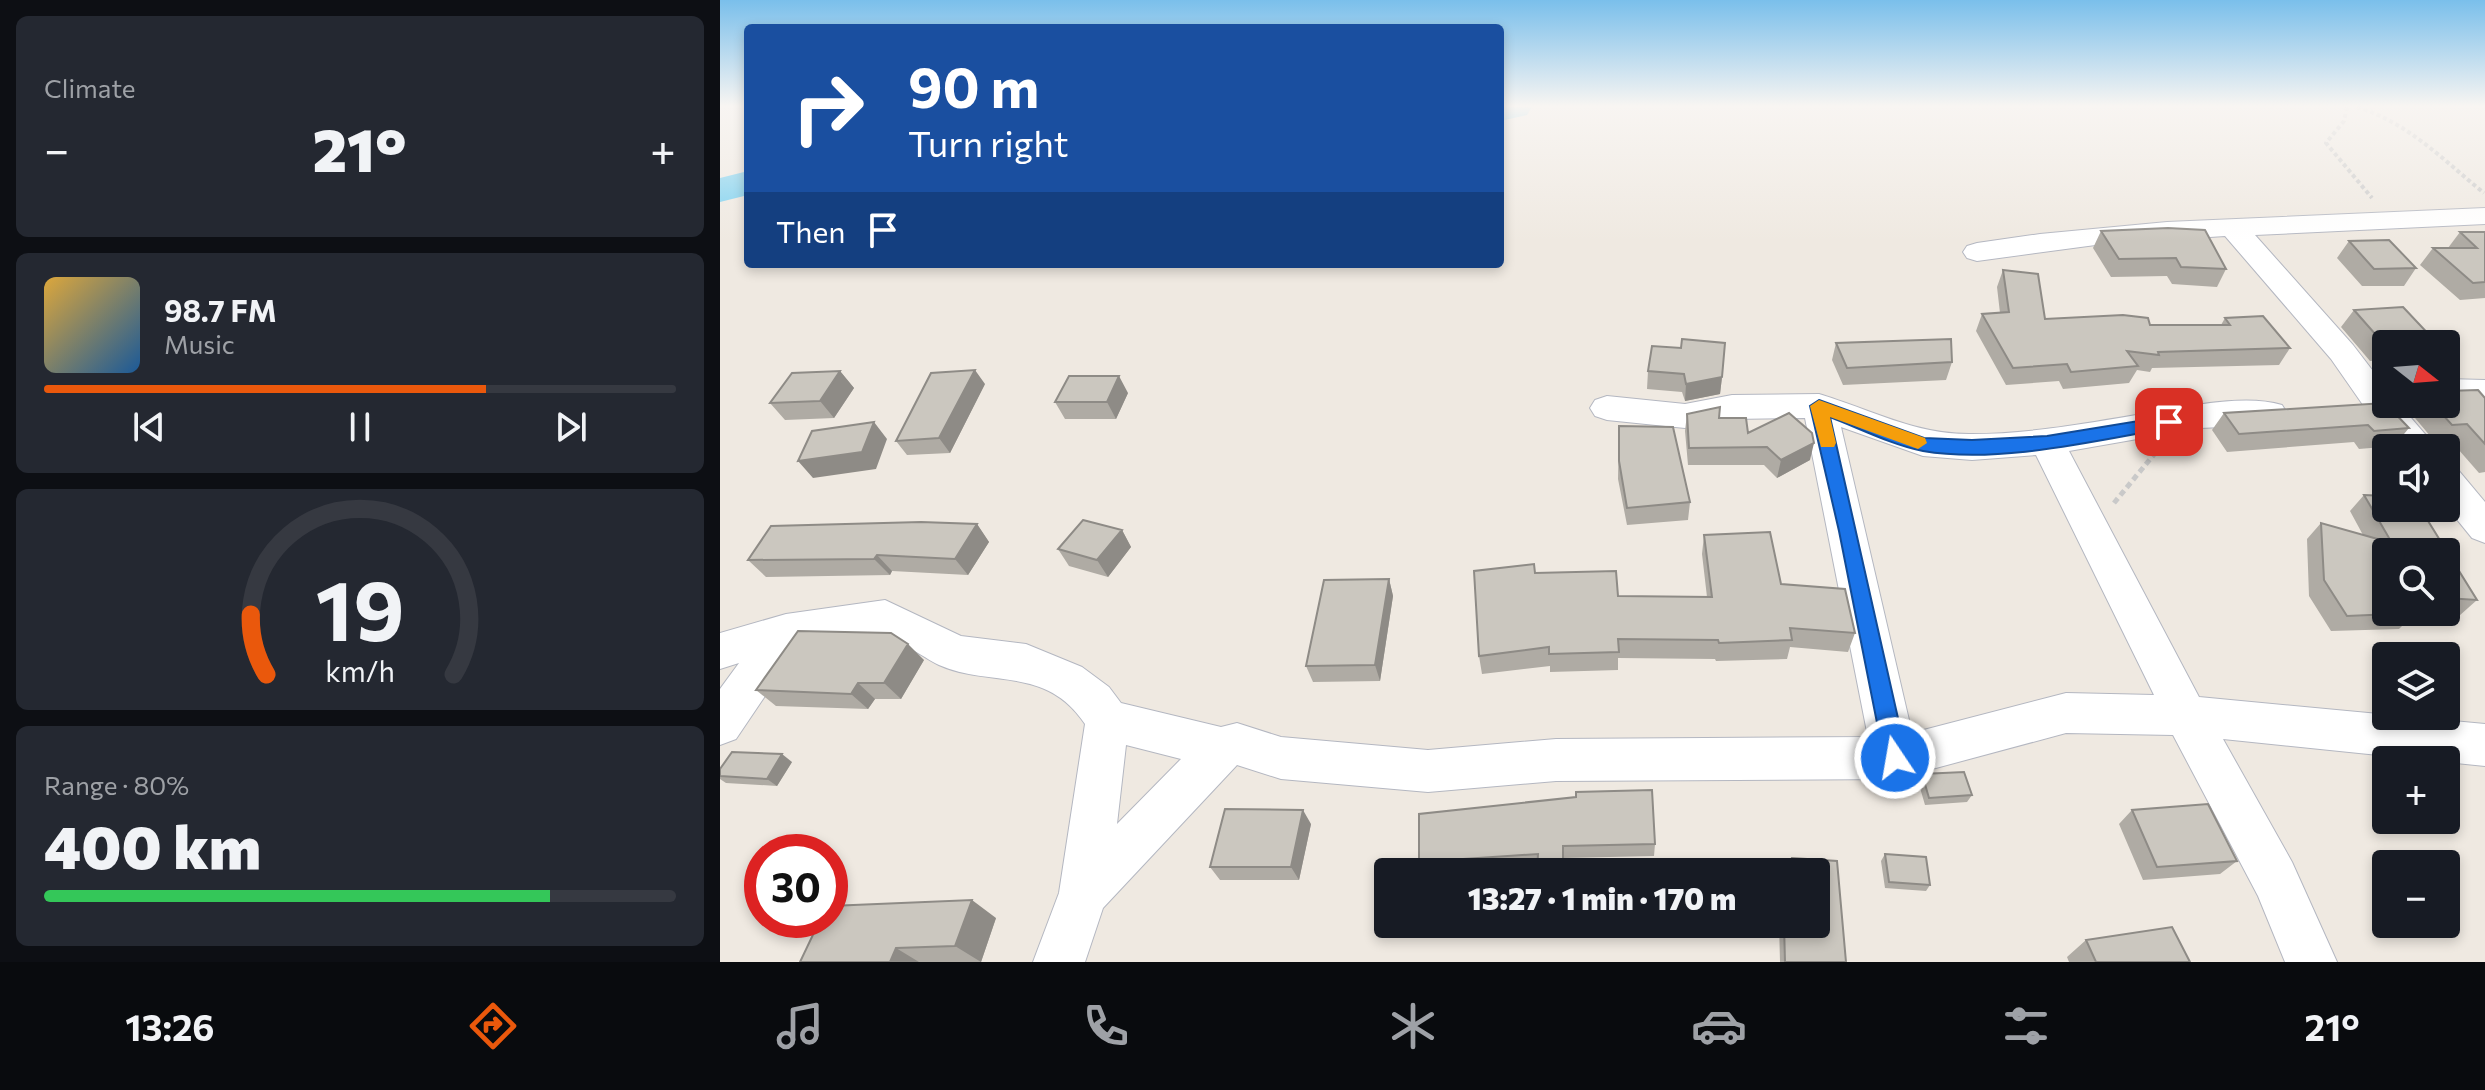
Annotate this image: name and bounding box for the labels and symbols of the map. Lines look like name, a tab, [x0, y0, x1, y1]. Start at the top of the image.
north arrow	[2372, 330, 2460, 418]
pin	[2135, 388, 2203, 456]
position arrow	[1853, 716, 1937, 800]
speed limit sign: 30	[744, 834, 848, 938]

